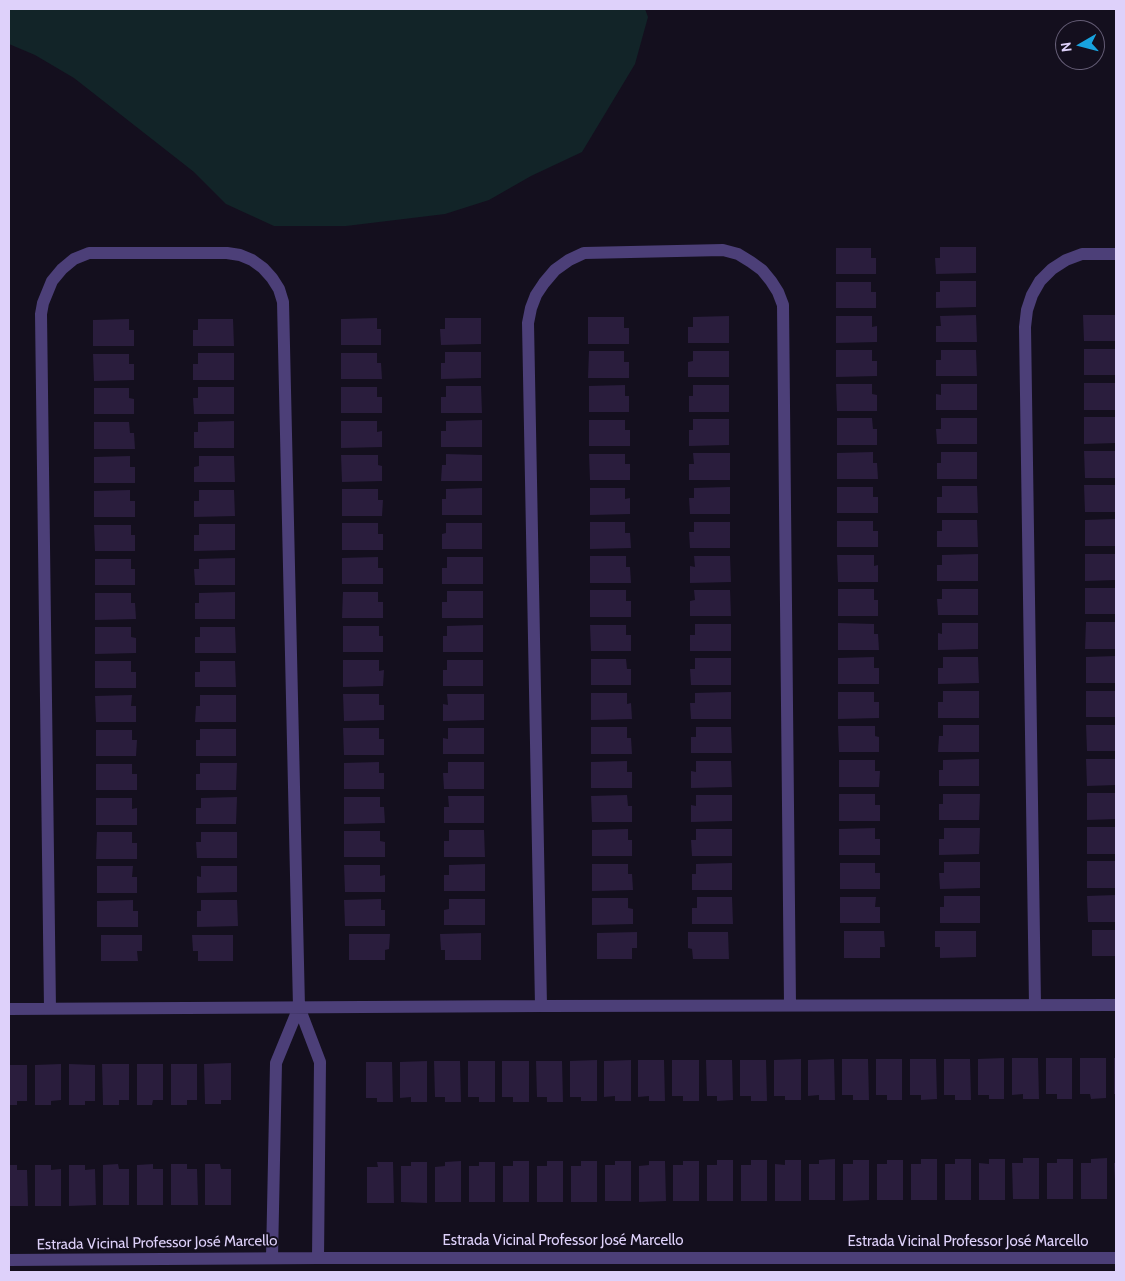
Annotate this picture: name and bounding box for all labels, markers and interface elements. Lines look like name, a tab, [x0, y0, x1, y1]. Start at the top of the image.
north arrow	[1055, 20, 1105, 70]
text: N	[1057, 41, 1076, 53]
street label: Estrada Vicinal Professor José Marcello	[36, 1232, 278, 1254]
street label: Estrada Vicinal Professor José Marcello	[443, 1232, 683, 1250]
street label: Estrada Vicinal Professor José Marcello	[848, 1233, 1088, 1251]

